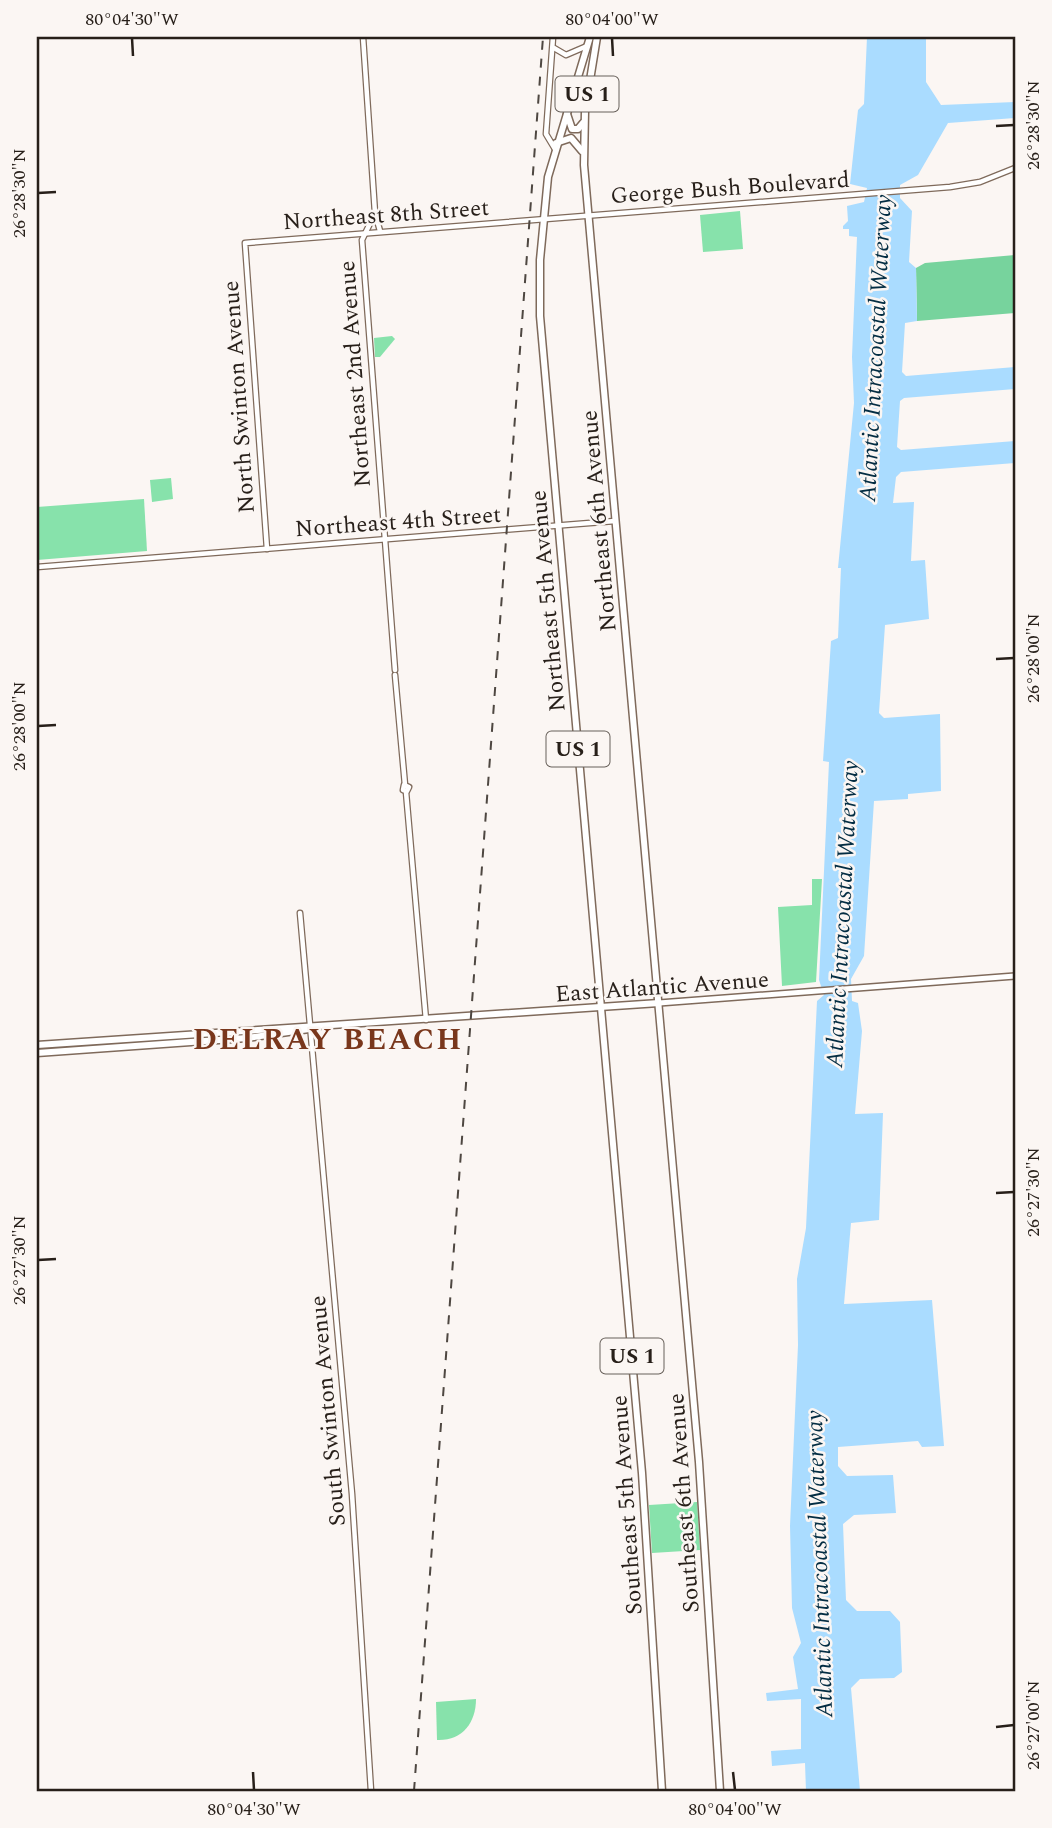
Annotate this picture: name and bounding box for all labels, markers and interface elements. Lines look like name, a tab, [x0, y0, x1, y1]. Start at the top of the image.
text: 80°04'30"W	[85, 6, 179, 33]
text: 80°04'00"W	[565, 6, 659, 33]
road number: US 1	[556, 76, 618, 112]
text: 26°28'30"N	[1020, 80, 1047, 170]
text: 26°28'30"N	[6, 148, 33, 238]
street label: George Bush Boulevard	[609, 163, 851, 214]
street label: Northeast 8th Street	[282, 191, 490, 240]
water label: Atlantic Intracoastal Waterway	[850, 193, 902, 503]
street label: Northeast 2nd Avenue	[330, 259, 381, 488]
street label: North Swinton Avenue	[214, 279, 265, 515]
street label: Northeast 6th Avenue	[572, 409, 627, 633]
street label: Northeast 5th Avenue	[521, 489, 576, 713]
street label: Northeast 4th Street	[294, 498, 502, 547]
text: 26°28'00"N	[1020, 613, 1047, 703]
text: 26°28'00"N	[6, 681, 33, 771]
road number: US 1	[546, 732, 610, 766]
water label: Atlantic Intracoastal Waterway	[817, 759, 869, 1069]
street label: East Atlantic Avenue	[554, 963, 770, 1012]
district label: DELRAY BEACH	[193, 1017, 463, 1063]
text: 26°27'30"N	[1020, 1147, 1047, 1237]
text: 26°27'30"N	[6, 1215, 33, 1305]
street label: South Swinton Avenue	[301, 1294, 356, 1528]
road number: US 1	[600, 1338, 664, 1374]
street label: Southeast 6th Avenue	[659, 1392, 710, 1614]
street label: Southeast 5th Avenue	[602, 1394, 653, 1616]
water label: Atlantic Intracoastal Waterway	[797, 1409, 843, 1719]
text: 26°27'00"N	[1020, 1680, 1047, 1770]
text: 80°04'30"W	[207, 1796, 301, 1823]
text: 80°04'00"W	[688, 1796, 782, 1823]

